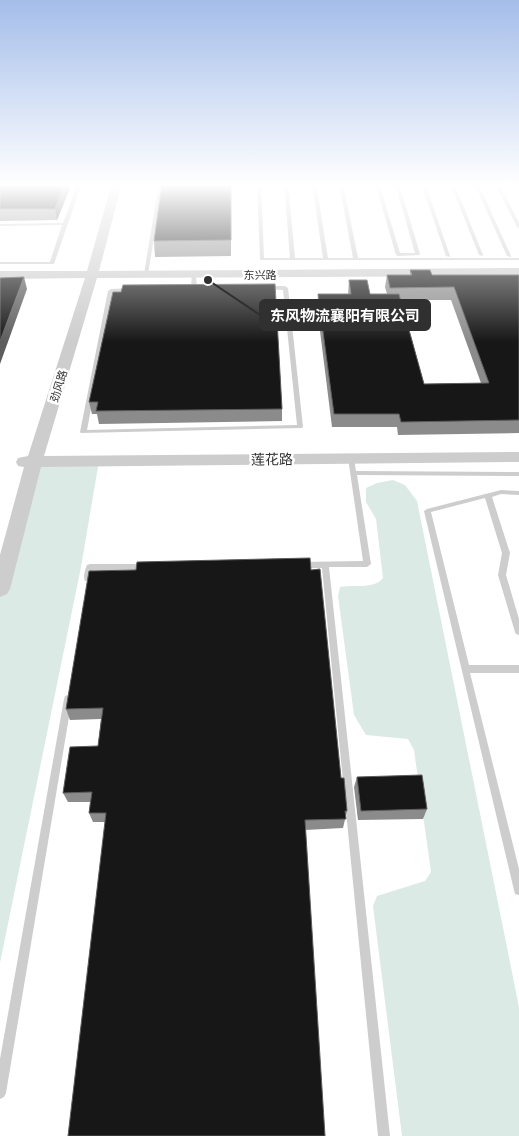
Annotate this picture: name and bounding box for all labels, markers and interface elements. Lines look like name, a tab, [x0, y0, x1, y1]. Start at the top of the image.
street label: 东兴路	[244, 268, 277, 281]
callout: 东风物流襄阳有限公司	[260, 300, 430, 330]
text: 东风物流襄阳有限公司	[270, 306, 420, 324]
street label: 劲风路	[47, 368, 69, 404]
street label: 莲花路	[251, 450, 293, 468]

